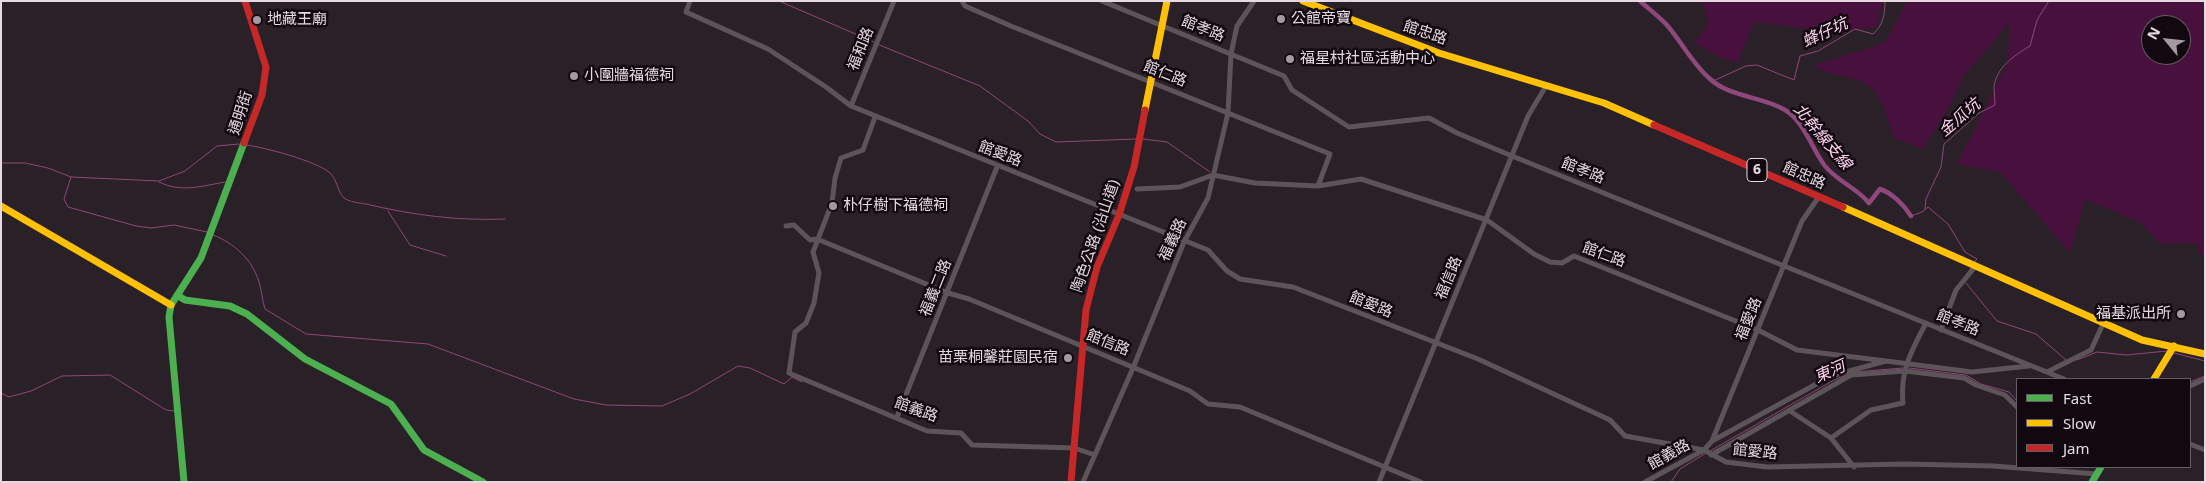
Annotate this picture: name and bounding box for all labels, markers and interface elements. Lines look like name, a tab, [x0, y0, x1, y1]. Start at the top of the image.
place label: 公館帝寶	[1291, 10, 1351, 28]
place label: 地藏王廟	[267, 11, 327, 29]
street label: 館孝路	[1179, 12, 1227, 46]
marker: 公館帝寶	[1275, 13, 1287, 25]
marker: 地藏王廟	[251, 14, 263, 26]
water label: 蜂仔坑	[1799, 14, 1851, 52]
north arrow	[2141, 15, 2191, 65]
street label: 館忠路	[1401, 17, 1449, 49]
text: N	[2142, 24, 2164, 43]
street label: 福和路	[844, 25, 878, 73]
place label: 福星村社區活動中心	[1300, 50, 1435, 68]
marker: 福星村社區活動中心	[1284, 53, 1296, 65]
street label: 館仁路	[1141, 57, 1189, 91]
place label: 小圍牆福德祠	[584, 67, 674, 85]
marker: 小圍牆福德祠	[568, 70, 580, 82]
street label: 通明街	[225, 89, 257, 137]
water label: 金瓜坑	[1935, 95, 1985, 141]
water label: 北幹線支線	[1789, 100, 1855, 174]
street label: 館愛路	[976, 138, 1024, 170]
street label: 館孝路	[1559, 154, 1607, 188]
road number: 6	[1747, 158, 1767, 182]
street label: 館忠路	[1780, 159, 1828, 193]
street label: 陶色公路 (沿山道)	[1068, 177, 1124, 295]
place label: 朴仔樹下福德祠	[843, 197, 948, 215]
marker: 朴仔樹下福德祠	[827, 200, 839, 212]
street label: 福義路	[1155, 216, 1191, 264]
street label: 館仁路	[1580, 239, 1628, 271]
street label: 福信路	[1432, 254, 1466, 302]
street label: 福義二路	[916, 257, 956, 319]
street label: 館愛路	[1347, 288, 1395, 322]
street label: 福愛路	[1732, 295, 1766, 343]
place label: 福基派出所	[2096, 305, 2171, 323]
street label: 館孝路	[1934, 306, 1982, 340]
marker: 福基派出所	[2175, 308, 2187, 320]
street label: 館信路	[1084, 326, 1132, 360]
place label: 苗栗桐馨莊園民宿	[938, 349, 1058, 367]
marker: 苗栗桐馨莊園民宿	[1062, 352, 1074, 364]
water label: 東河	[1811, 357, 1849, 387]
legend	[2016, 378, 2191, 468]
text: Fast	[2063, 388, 2092, 408]
street label: 館義路	[892, 394, 940, 426]
text: Slow	[2063, 413, 2096, 433]
street label: 館義路	[1645, 436, 1693, 474]
text: Jam	[2063, 438, 2090, 458]
street label: 館愛路	[1732, 441, 1778, 463]

